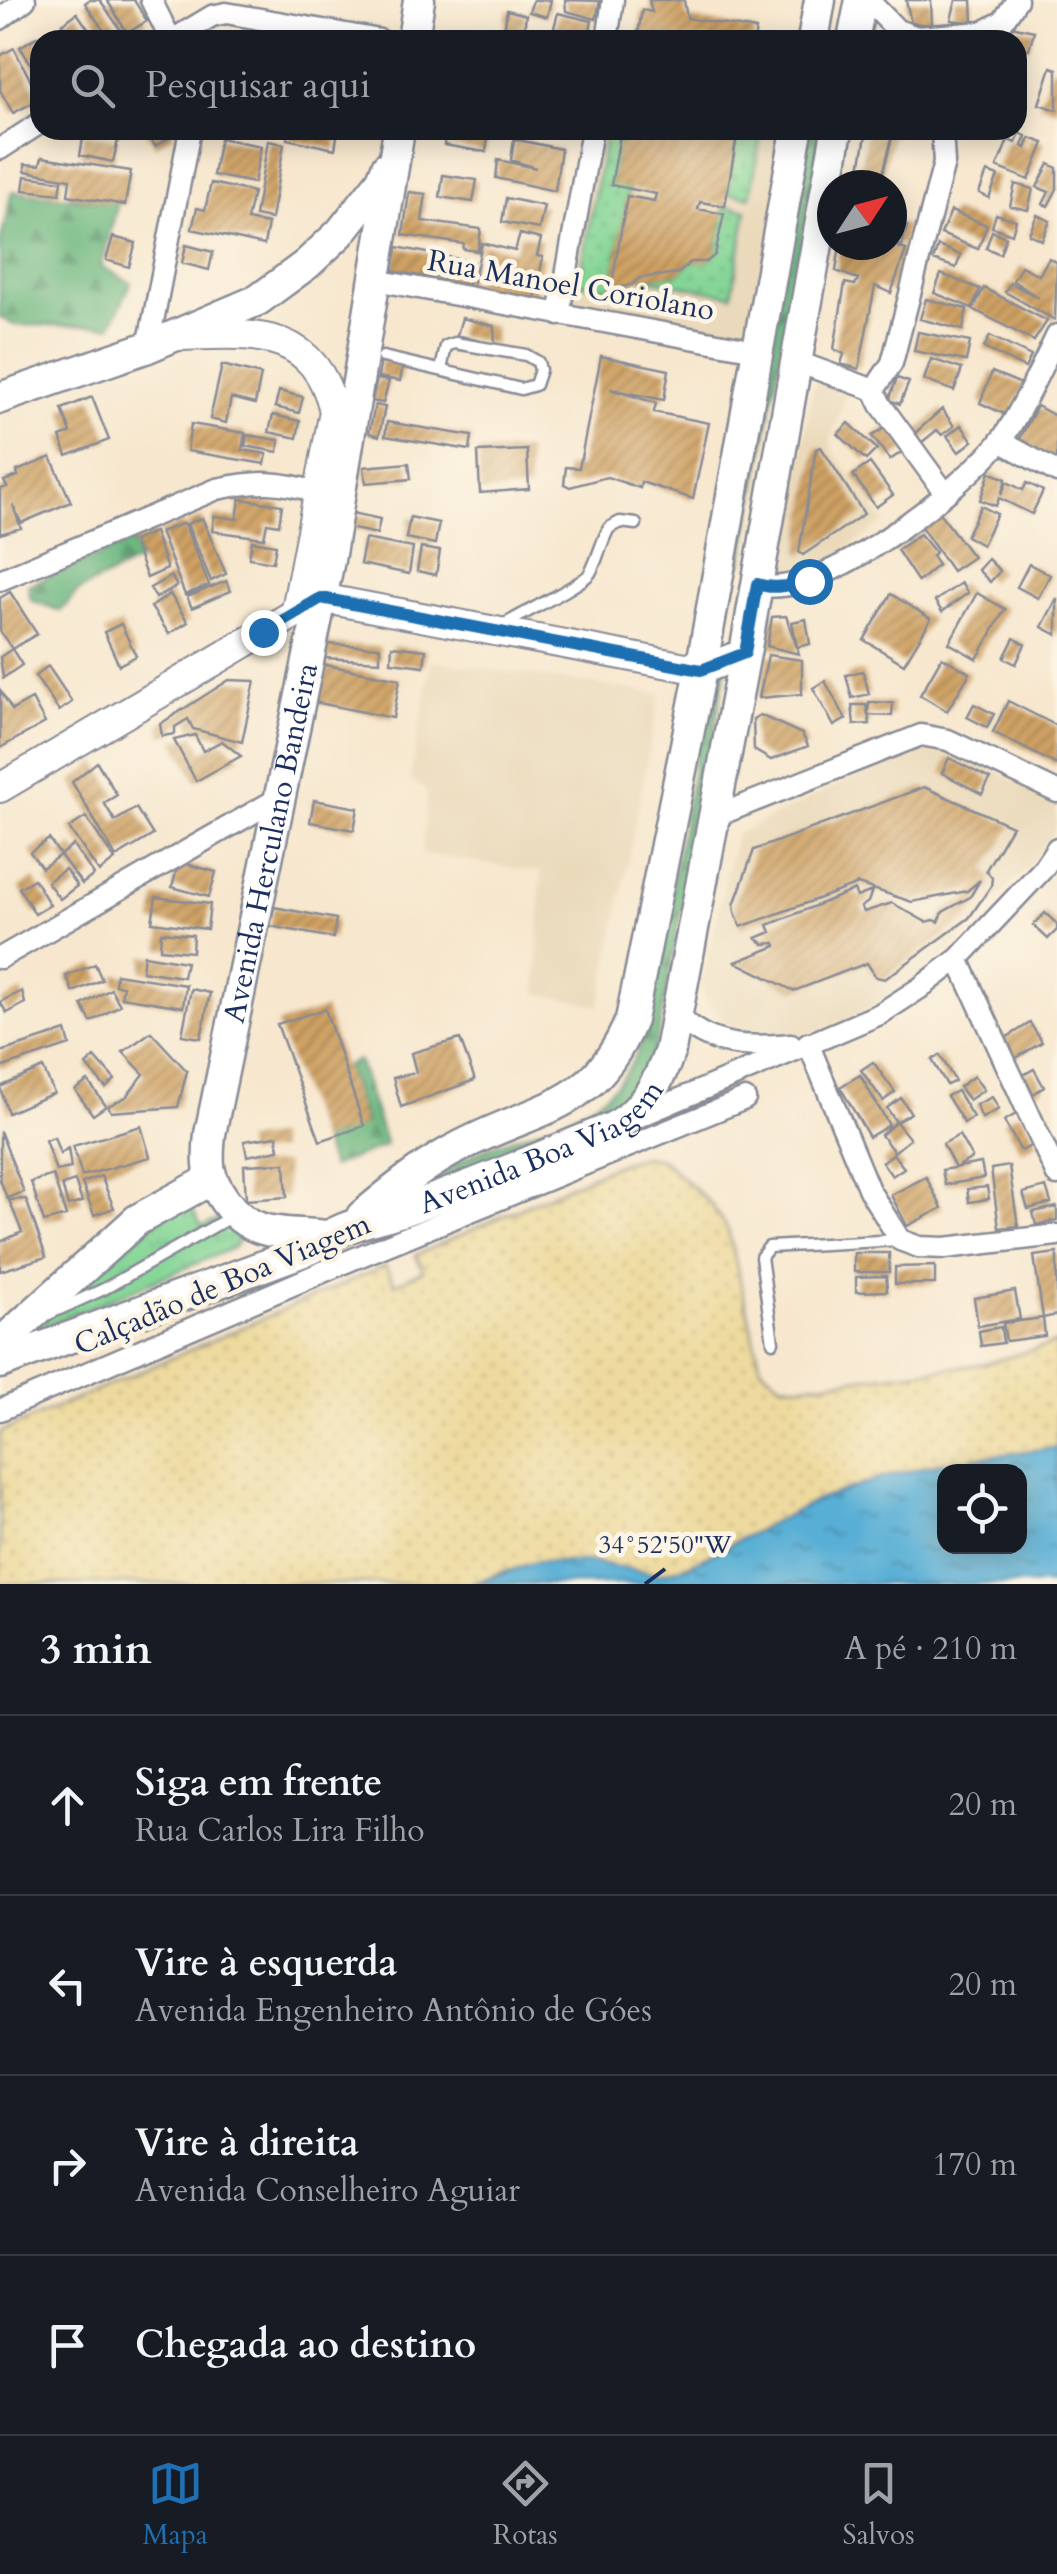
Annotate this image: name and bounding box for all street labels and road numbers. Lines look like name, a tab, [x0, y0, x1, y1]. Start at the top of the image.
street label: Rua Manoel Coriolano	[424, 240, 718, 331]
street label: Avenida Herculano Bandeira	[214, 659, 328, 1027]
street label: Avenida Boa Viagem	[413, 1072, 674, 1224]
street label: Calçadão de Boa Viagem	[68, 1203, 377, 1365]

